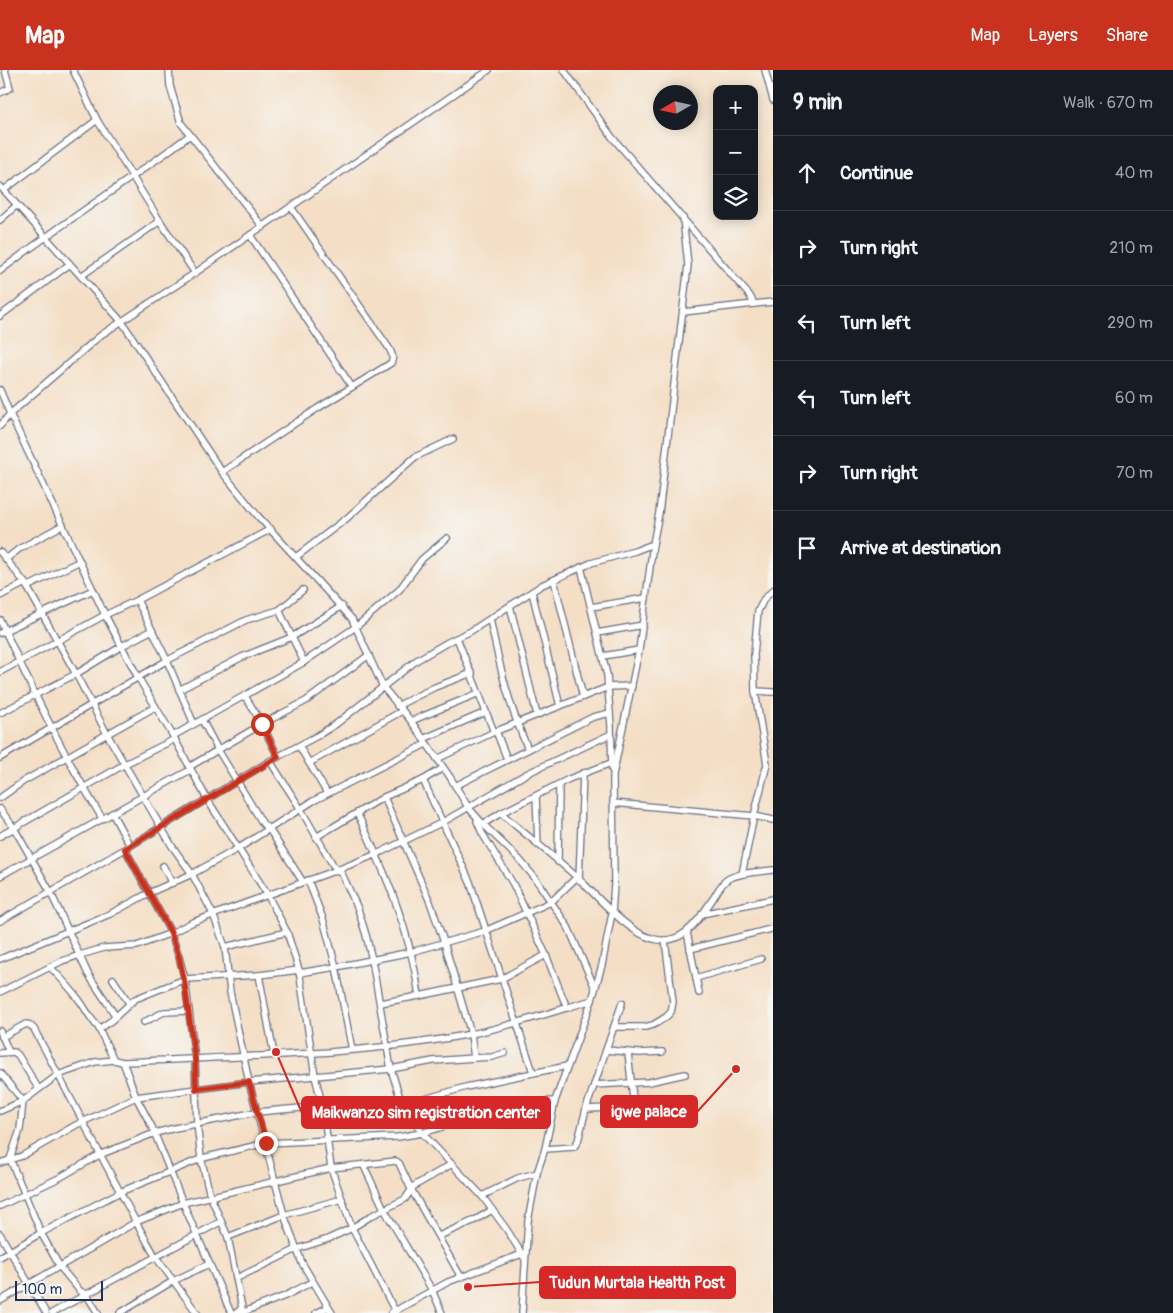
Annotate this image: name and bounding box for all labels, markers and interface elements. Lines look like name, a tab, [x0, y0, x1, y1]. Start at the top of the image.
text: Map	[25, 21, 65, 50]
text: Map	[971, 24, 1000, 47]
text: Layers	[1028, 24, 1078, 47]
text: Share	[1106, 24, 1148, 47]
north arrow	[653, 85, 698, 130]
map controls	[713, 85, 758, 220]
button: +	[713, 85, 758, 130]
text: 9 min	[793, 89, 842, 116]
text: Walk · 670 m	[1063, 93, 1153, 113]
button: −	[713, 130, 758, 175]
icon: ahead	[793, 159, 821, 187]
text: Continue	[840, 161, 913, 185]
text: 40 m	[1115, 163, 1153, 183]
button: layers	[713, 175, 758, 220]
icon: right	[793, 234, 821, 262]
text: Turn right	[840, 236, 918, 260]
text: 210 m	[1109, 238, 1153, 258]
icon: left	[793, 309, 821, 337]
text: Turn left	[840, 311, 910, 335]
text: 290 m	[1107, 313, 1153, 333]
icon: left	[793, 384, 821, 412]
text: Turn left	[840, 386, 910, 410]
text: 60 m	[1115, 388, 1153, 408]
icon: right	[793, 459, 821, 487]
text: Turn right	[840, 461, 918, 485]
text: 70 m	[1116, 463, 1153, 483]
icon: arrive	[793, 534, 821, 562]
text: Arrive at destination	[840, 536, 1001, 560]
route start	[251, 713, 274, 736]
callout: igwe palace	[601, 1096, 697, 1127]
callout: Maikwanzo sim registration center	[302, 1097, 550, 1128]
text: igwe palace	[611, 1102, 688, 1122]
text: Maikwanzo sim registration center	[312, 1103, 540, 1123]
route end	[255, 1132, 278, 1155]
callout: Tudun Murtala Health Post	[540, 1267, 735, 1298]
text: Tudun Murtala Health Post	[548, 1273, 725, 1293]
scale bar	[15, 1278, 102, 1301]
text: 100 m	[22, 1281, 62, 1298]

